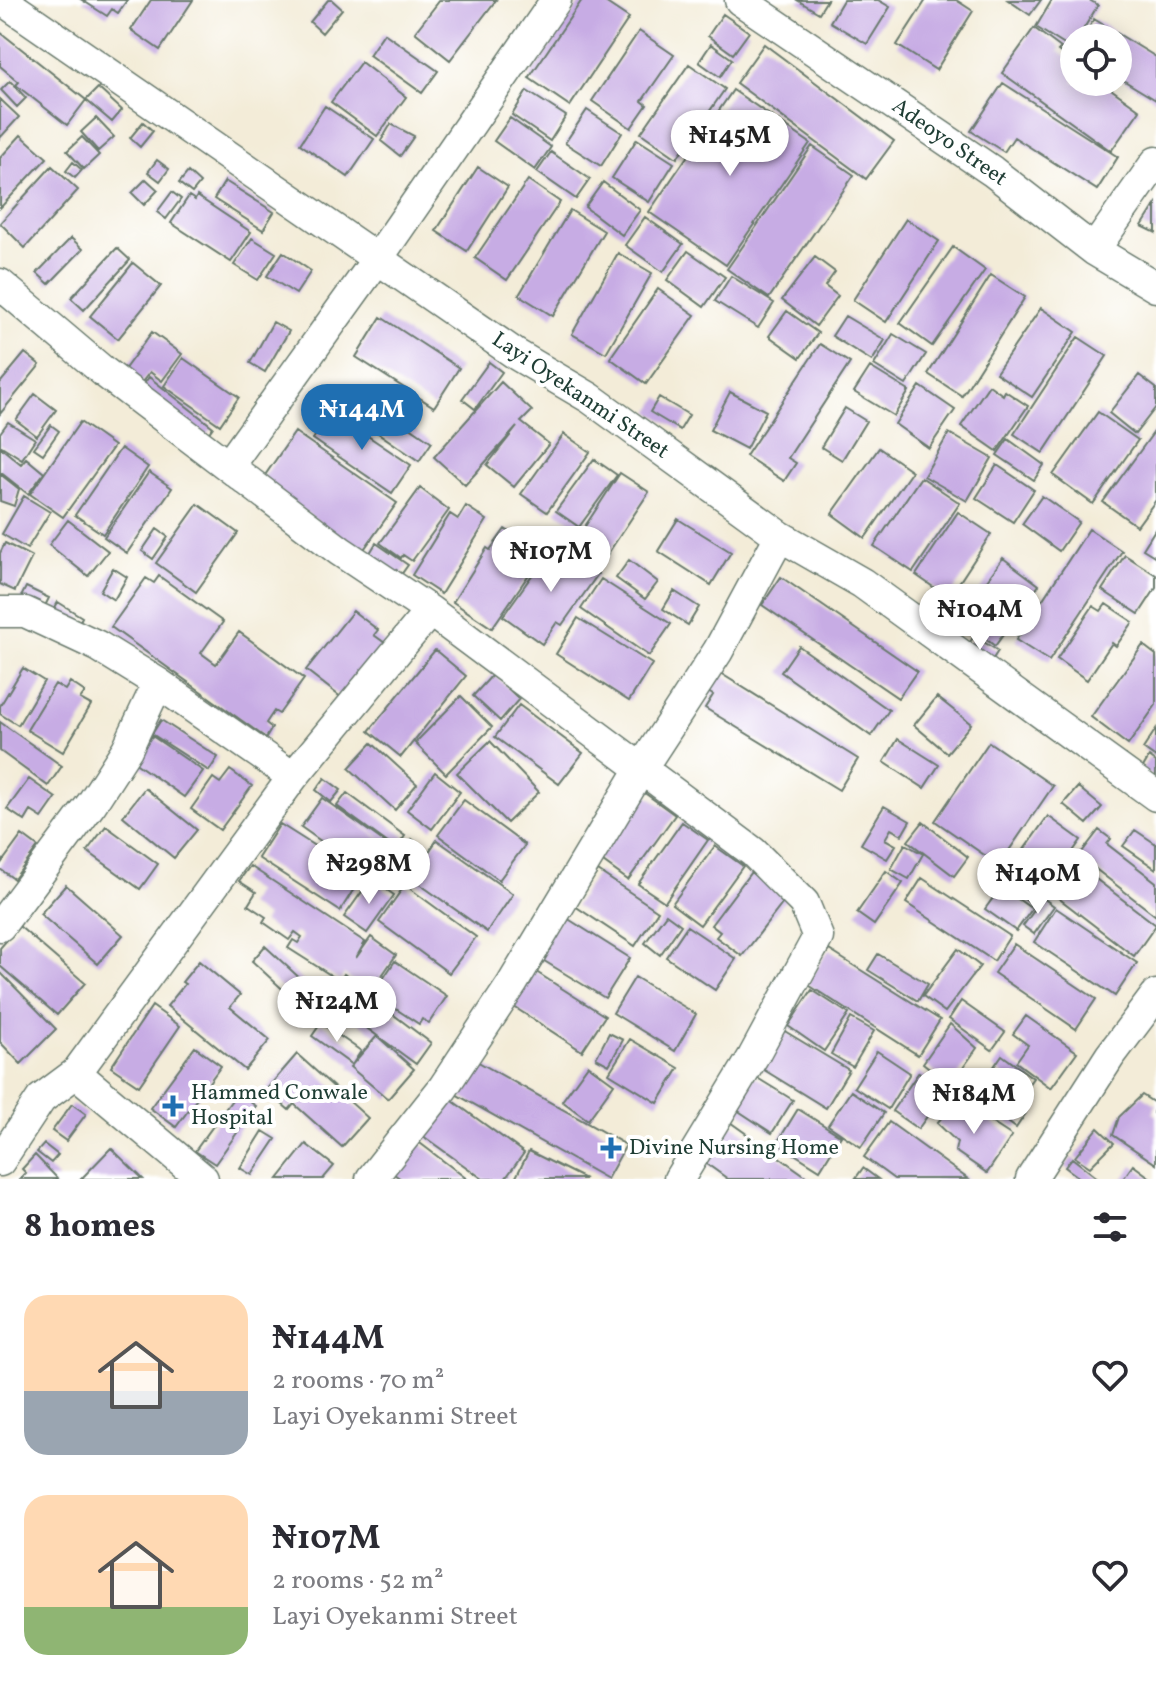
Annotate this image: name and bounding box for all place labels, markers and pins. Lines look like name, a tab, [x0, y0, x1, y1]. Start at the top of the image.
pin: ₦145M	[674, 110, 786, 178]
pin: ₦144M	[306, 384, 418, 452]
pin: ₦107M	[495, 526, 607, 594]
pin: ₦104M	[924, 584, 1036, 652]
pin: ₦298M	[313, 838, 425, 906]
pin: ₦140M	[982, 848, 1094, 916]
pin: ₦124M	[281, 976, 393, 1044]
pin: ₦184M	[918, 1068, 1030, 1136]
place label: Hammed Conwale Hospital	[191, 1078, 368, 1134]
marker: Hammed Conwale Hospital	[162, 1095, 184, 1117]
place label: Divine Nursing Home	[629, 1133, 839, 1164]
marker: Divine Nursing Home	[600, 1137, 622, 1159]

